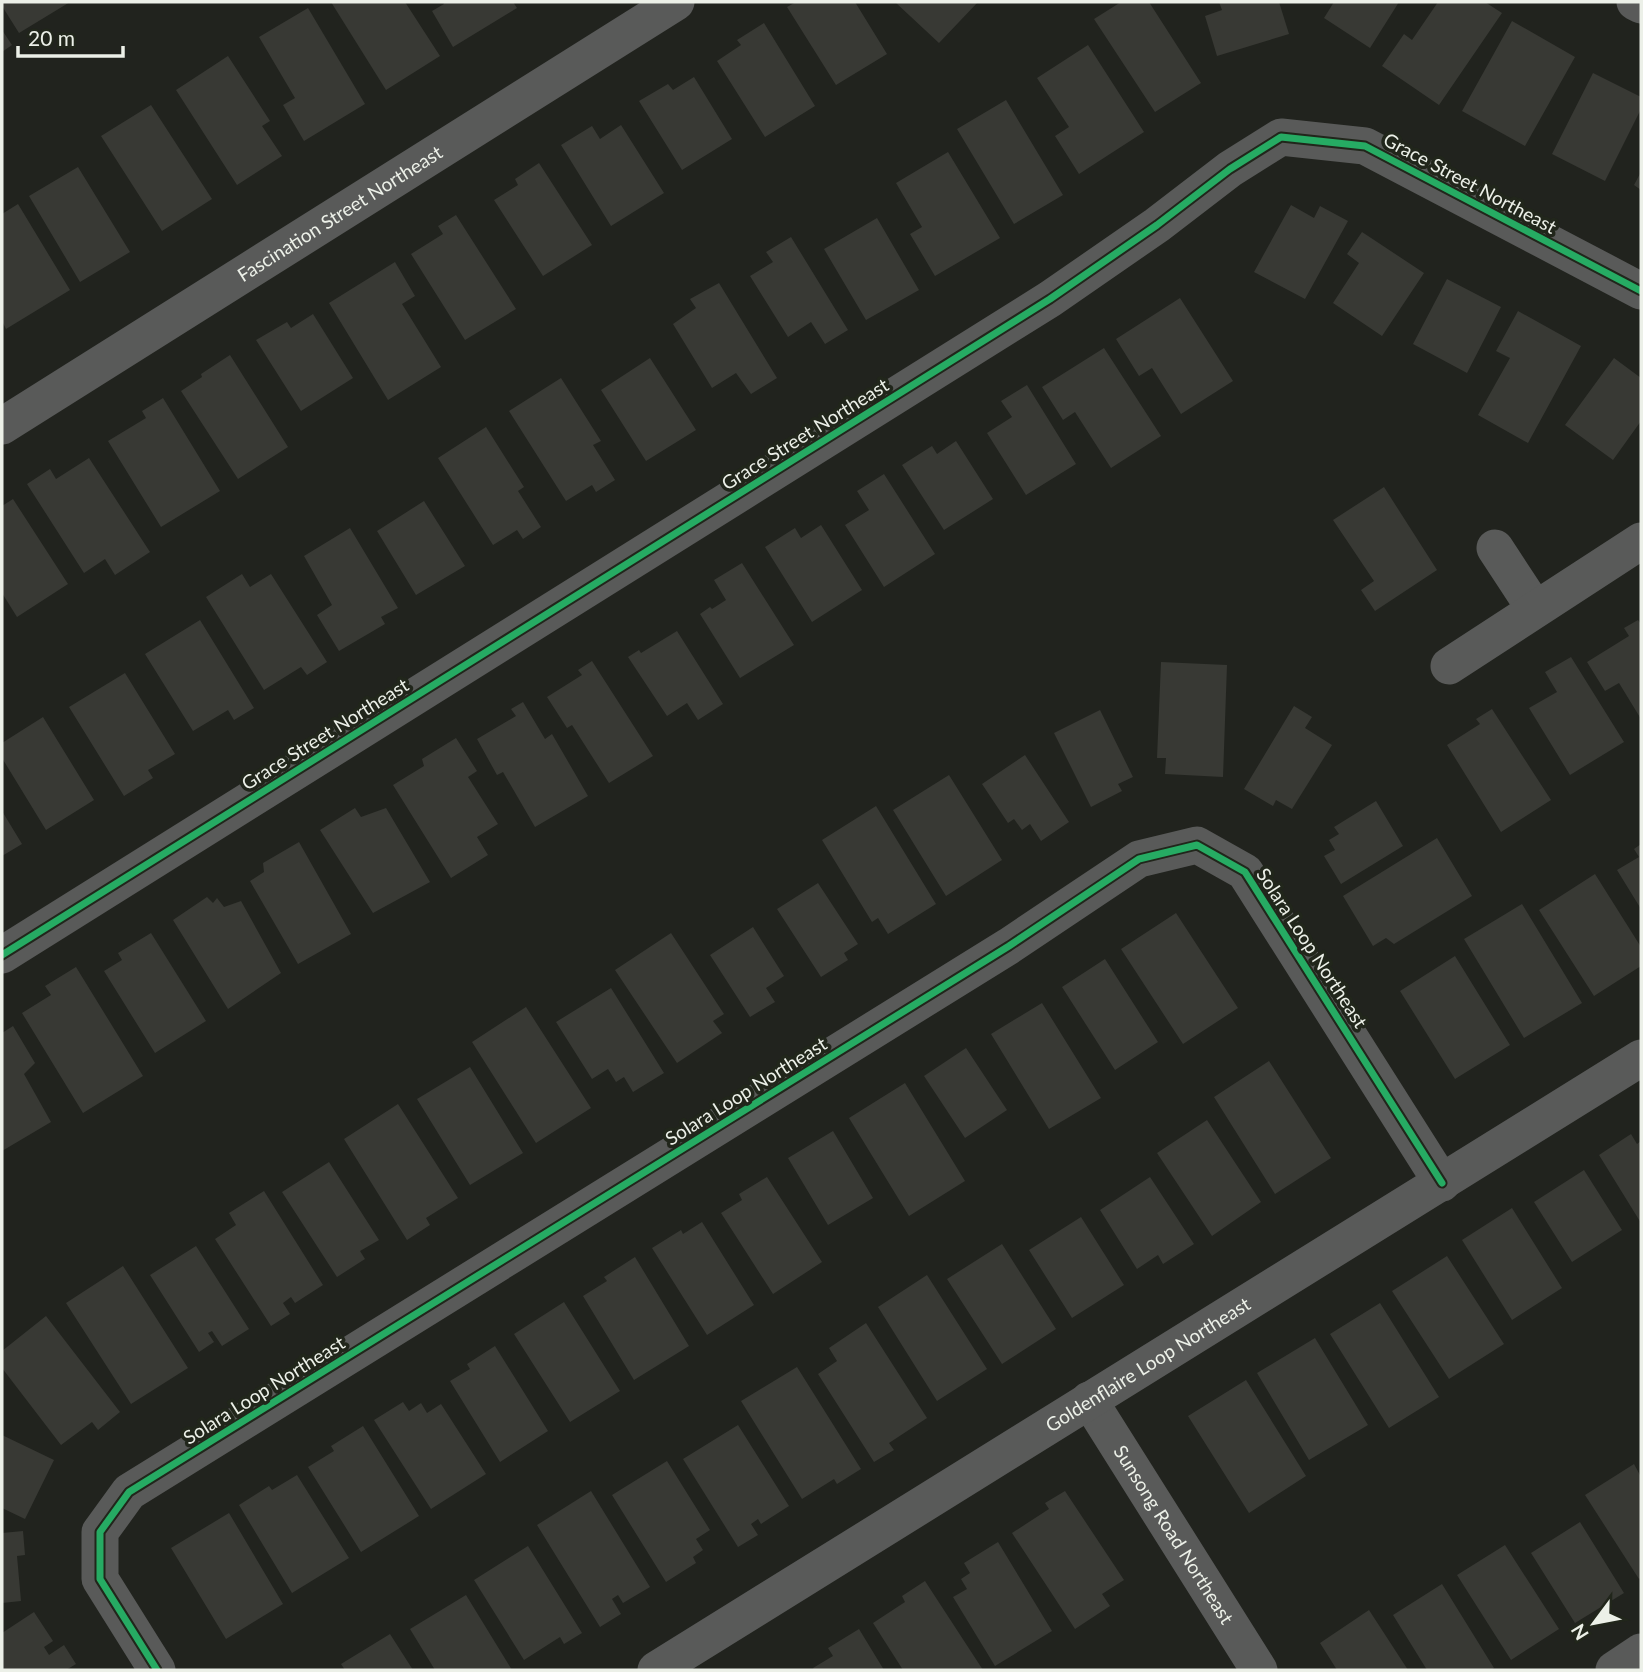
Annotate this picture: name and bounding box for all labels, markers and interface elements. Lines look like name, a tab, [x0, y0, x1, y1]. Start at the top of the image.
scale bar	[18, 14, 122, 58]
text: 20 m	[28, 25, 75, 50]
street label: Grace Street Northeast	[1380, 127, 1561, 238]
street label: Fascination Street Northeast	[233, 140, 446, 286]
street label: Grace Street Northeast	[717, 373, 893, 494]
street label: Grace Street Northeast	[237, 673, 413, 794]
street label: Solara Loop Northeast	[1252, 863, 1373, 1032]
street label: Solara Loop Northeast	[661, 1031, 831, 1150]
street label: Goldenflaire Loop Northeast	[1041, 1292, 1254, 1436]
street label: Solara Loop Northeast	[179, 1330, 349, 1449]
street label: Sunsong Road Northeast	[1109, 1441, 1239, 1628]
north arrow	[1559, 1588, 1629, 1658]
text: N	[1566, 1620, 1593, 1645]

